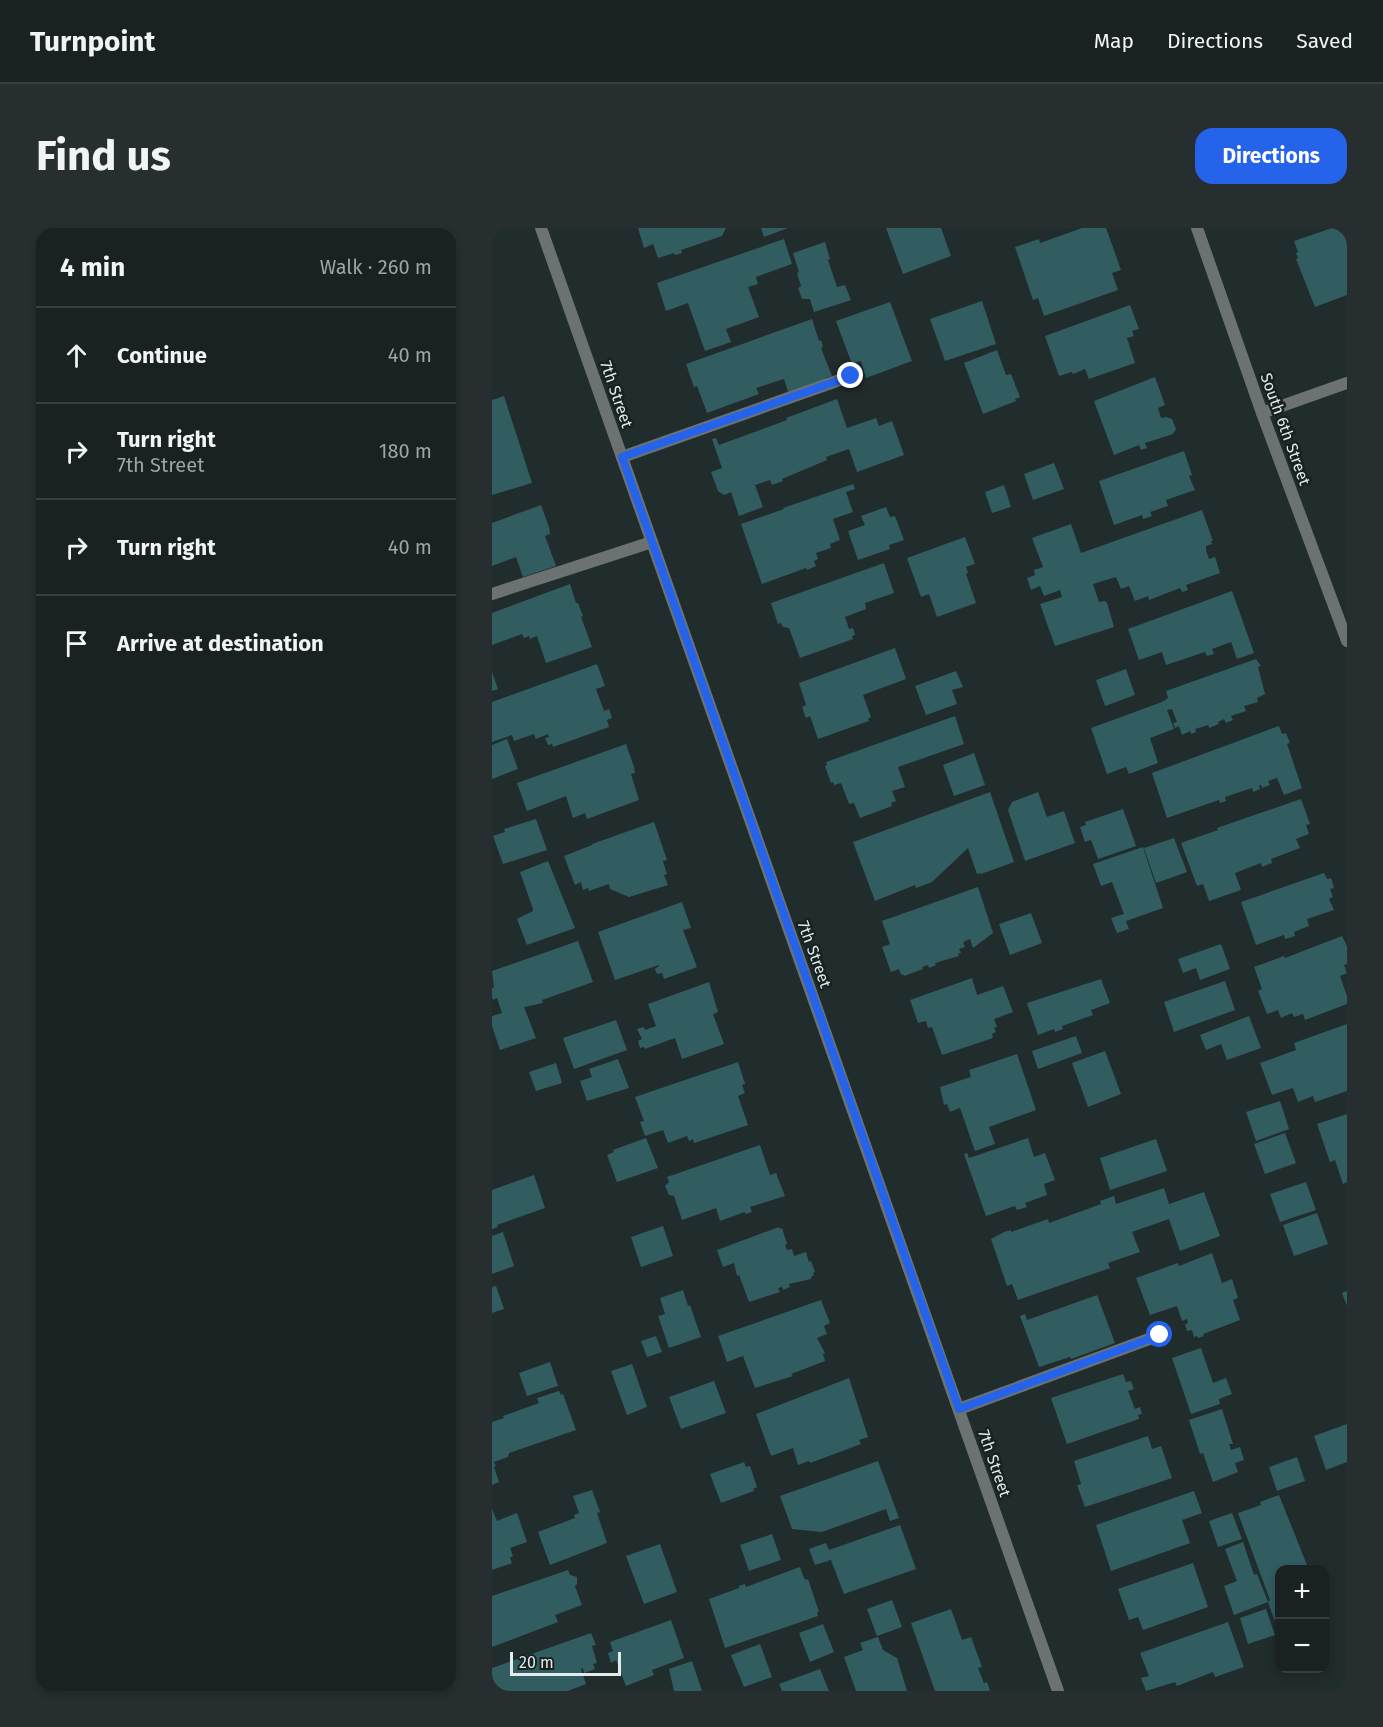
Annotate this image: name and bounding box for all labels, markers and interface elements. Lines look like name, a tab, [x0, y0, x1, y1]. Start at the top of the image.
text: Turnpoint	[30, 25, 155, 58]
text: Map	[1094, 28, 1134, 54]
text: Directions	[1167, 28, 1263, 54]
text: Saved	[1296, 28, 1353, 54]
button: Directions	[1195, 128, 1347, 184]
text: Find us	[36, 131, 171, 181]
text: 4 min	[60, 252, 125, 283]
text: Walk · 260 m	[320, 255, 432, 279]
icon: ahead	[60, 339, 93, 372]
text: Continue	[117, 342, 207, 369]
text: 40 m	[388, 343, 432, 367]
street label: 7th Street	[596, 358, 637, 431]
route end	[837, 362, 863, 388]
street label: South 6th Street	[1256, 370, 1315, 488]
text: Turn right	[117, 426, 216, 453]
icon: right	[60, 435, 93, 468]
text: 180 m	[379, 439, 432, 463]
text: 7th Street	[117, 453, 204, 477]
icon: right	[60, 531, 93, 564]
text: Turn right	[117, 534, 216, 561]
text: 40 m	[388, 535, 432, 559]
icon: arrive	[60, 627, 93, 660]
text: Arrive at destination	[117, 630, 324, 657]
street label: 7th Street	[794, 918, 835, 990]
route start	[1146, 1321, 1172, 1347]
street label: 7th Street	[974, 1427, 1015, 1500]
map controls	[1275, 1565, 1329, 1673]
button: +	[1275, 1565, 1329, 1619]
button: −	[1275, 1619, 1329, 1673]
scale bar	[510, 1649, 621, 1676]
text: 20 m	[519, 1653, 554, 1672]

